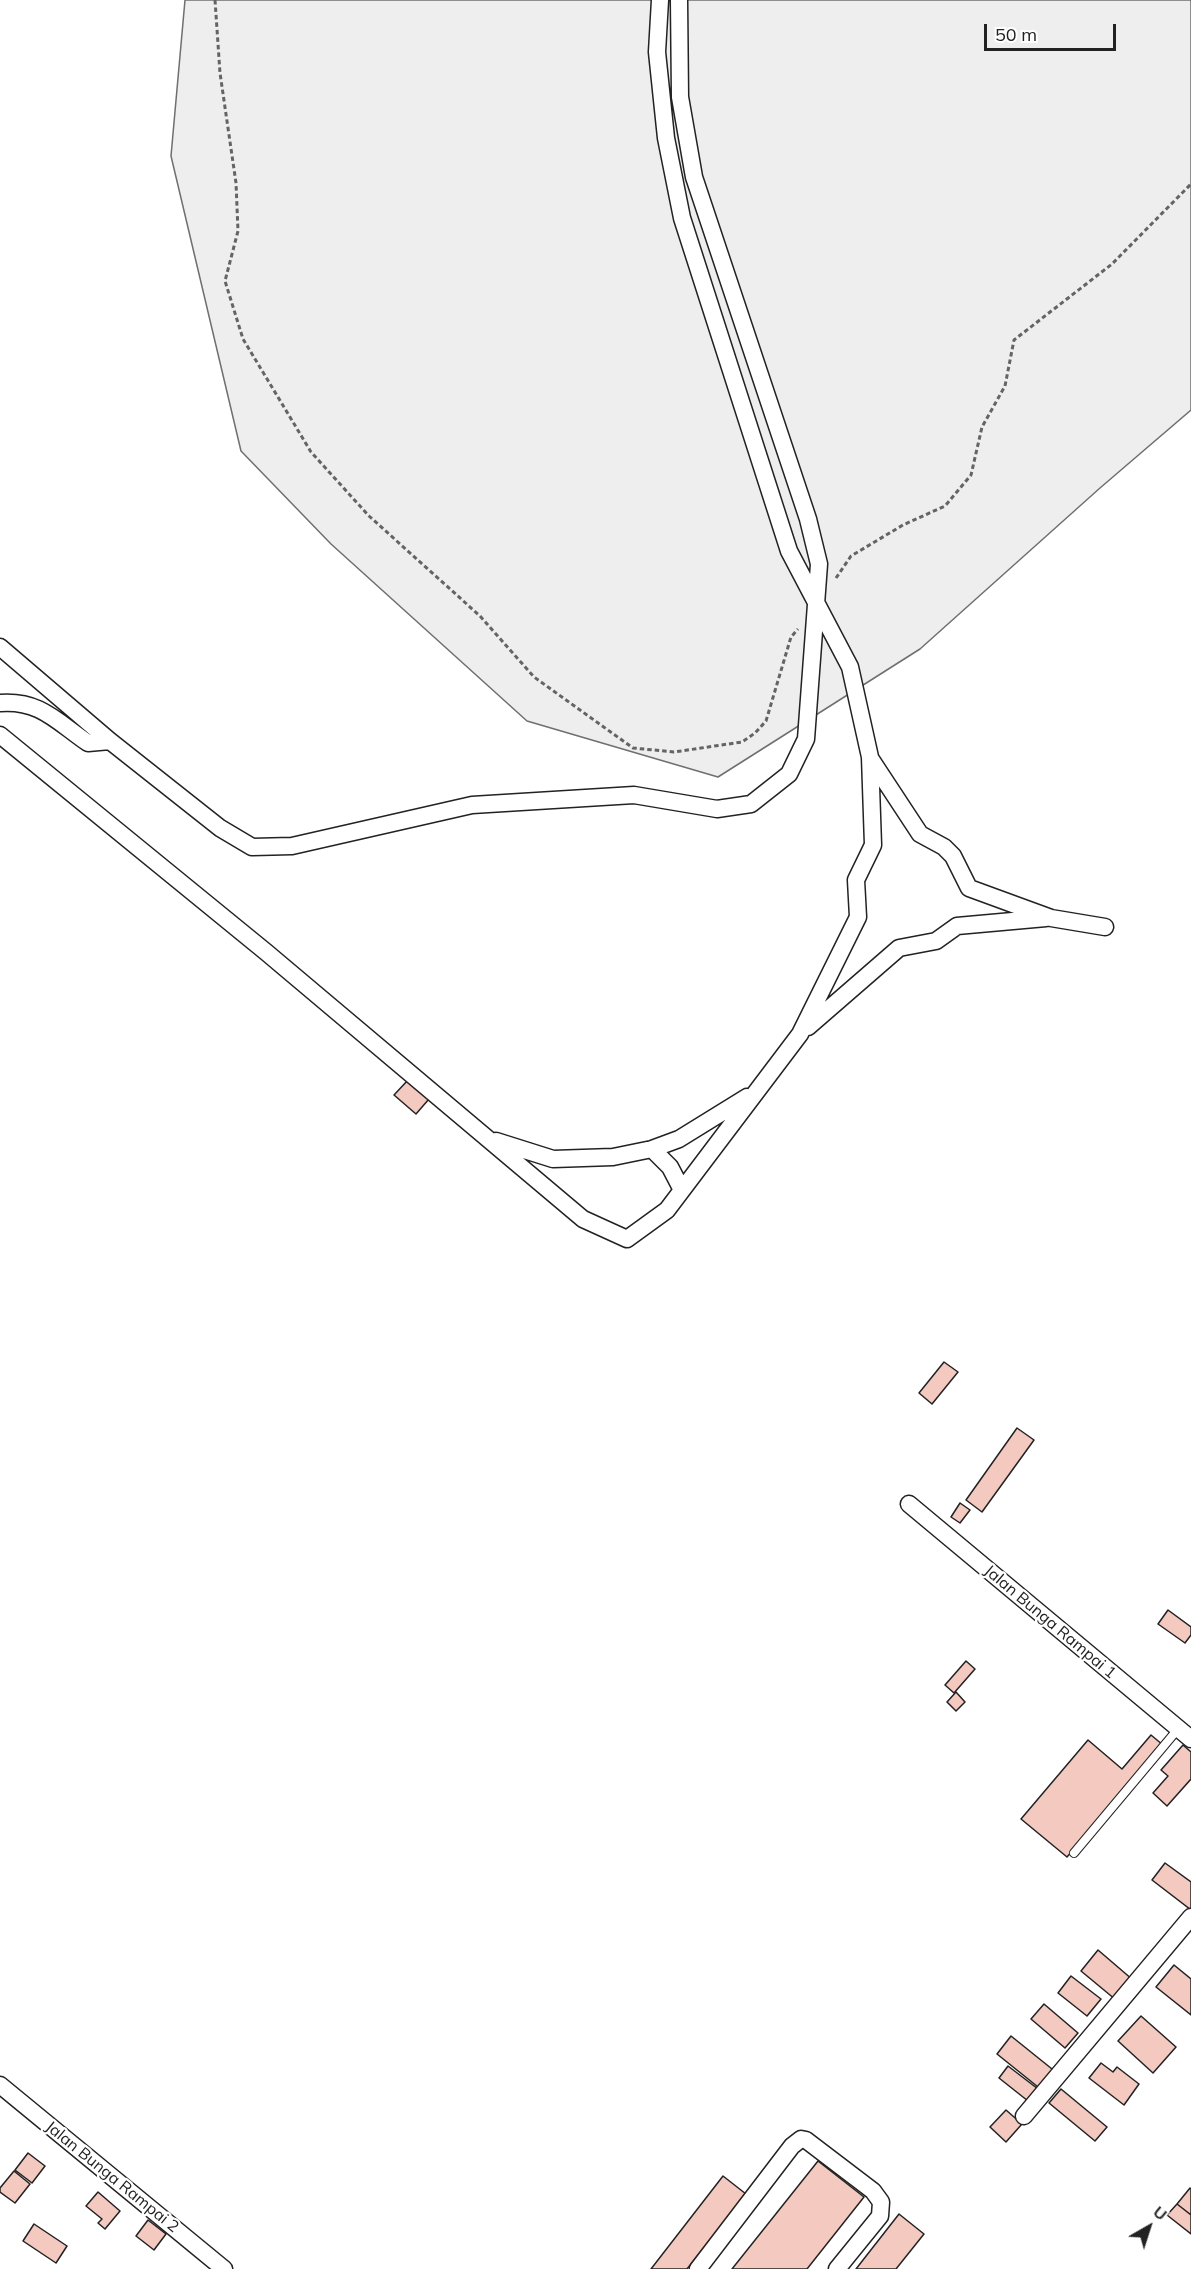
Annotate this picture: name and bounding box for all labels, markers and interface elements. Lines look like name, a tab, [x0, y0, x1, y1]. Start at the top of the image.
scale bar	[987, 12, 1119, 50]
text: 50 m	[995, 23, 1037, 46]
street label: Jalan Bunga Rampai 1	[980, 1561, 1120, 1683]
street label: Jalan Bunga Rampai 2	[41, 2117, 183, 2237]
north arrow	[1119, 2197, 1179, 2257]
text: U	[1149, 2202, 1171, 2225]

